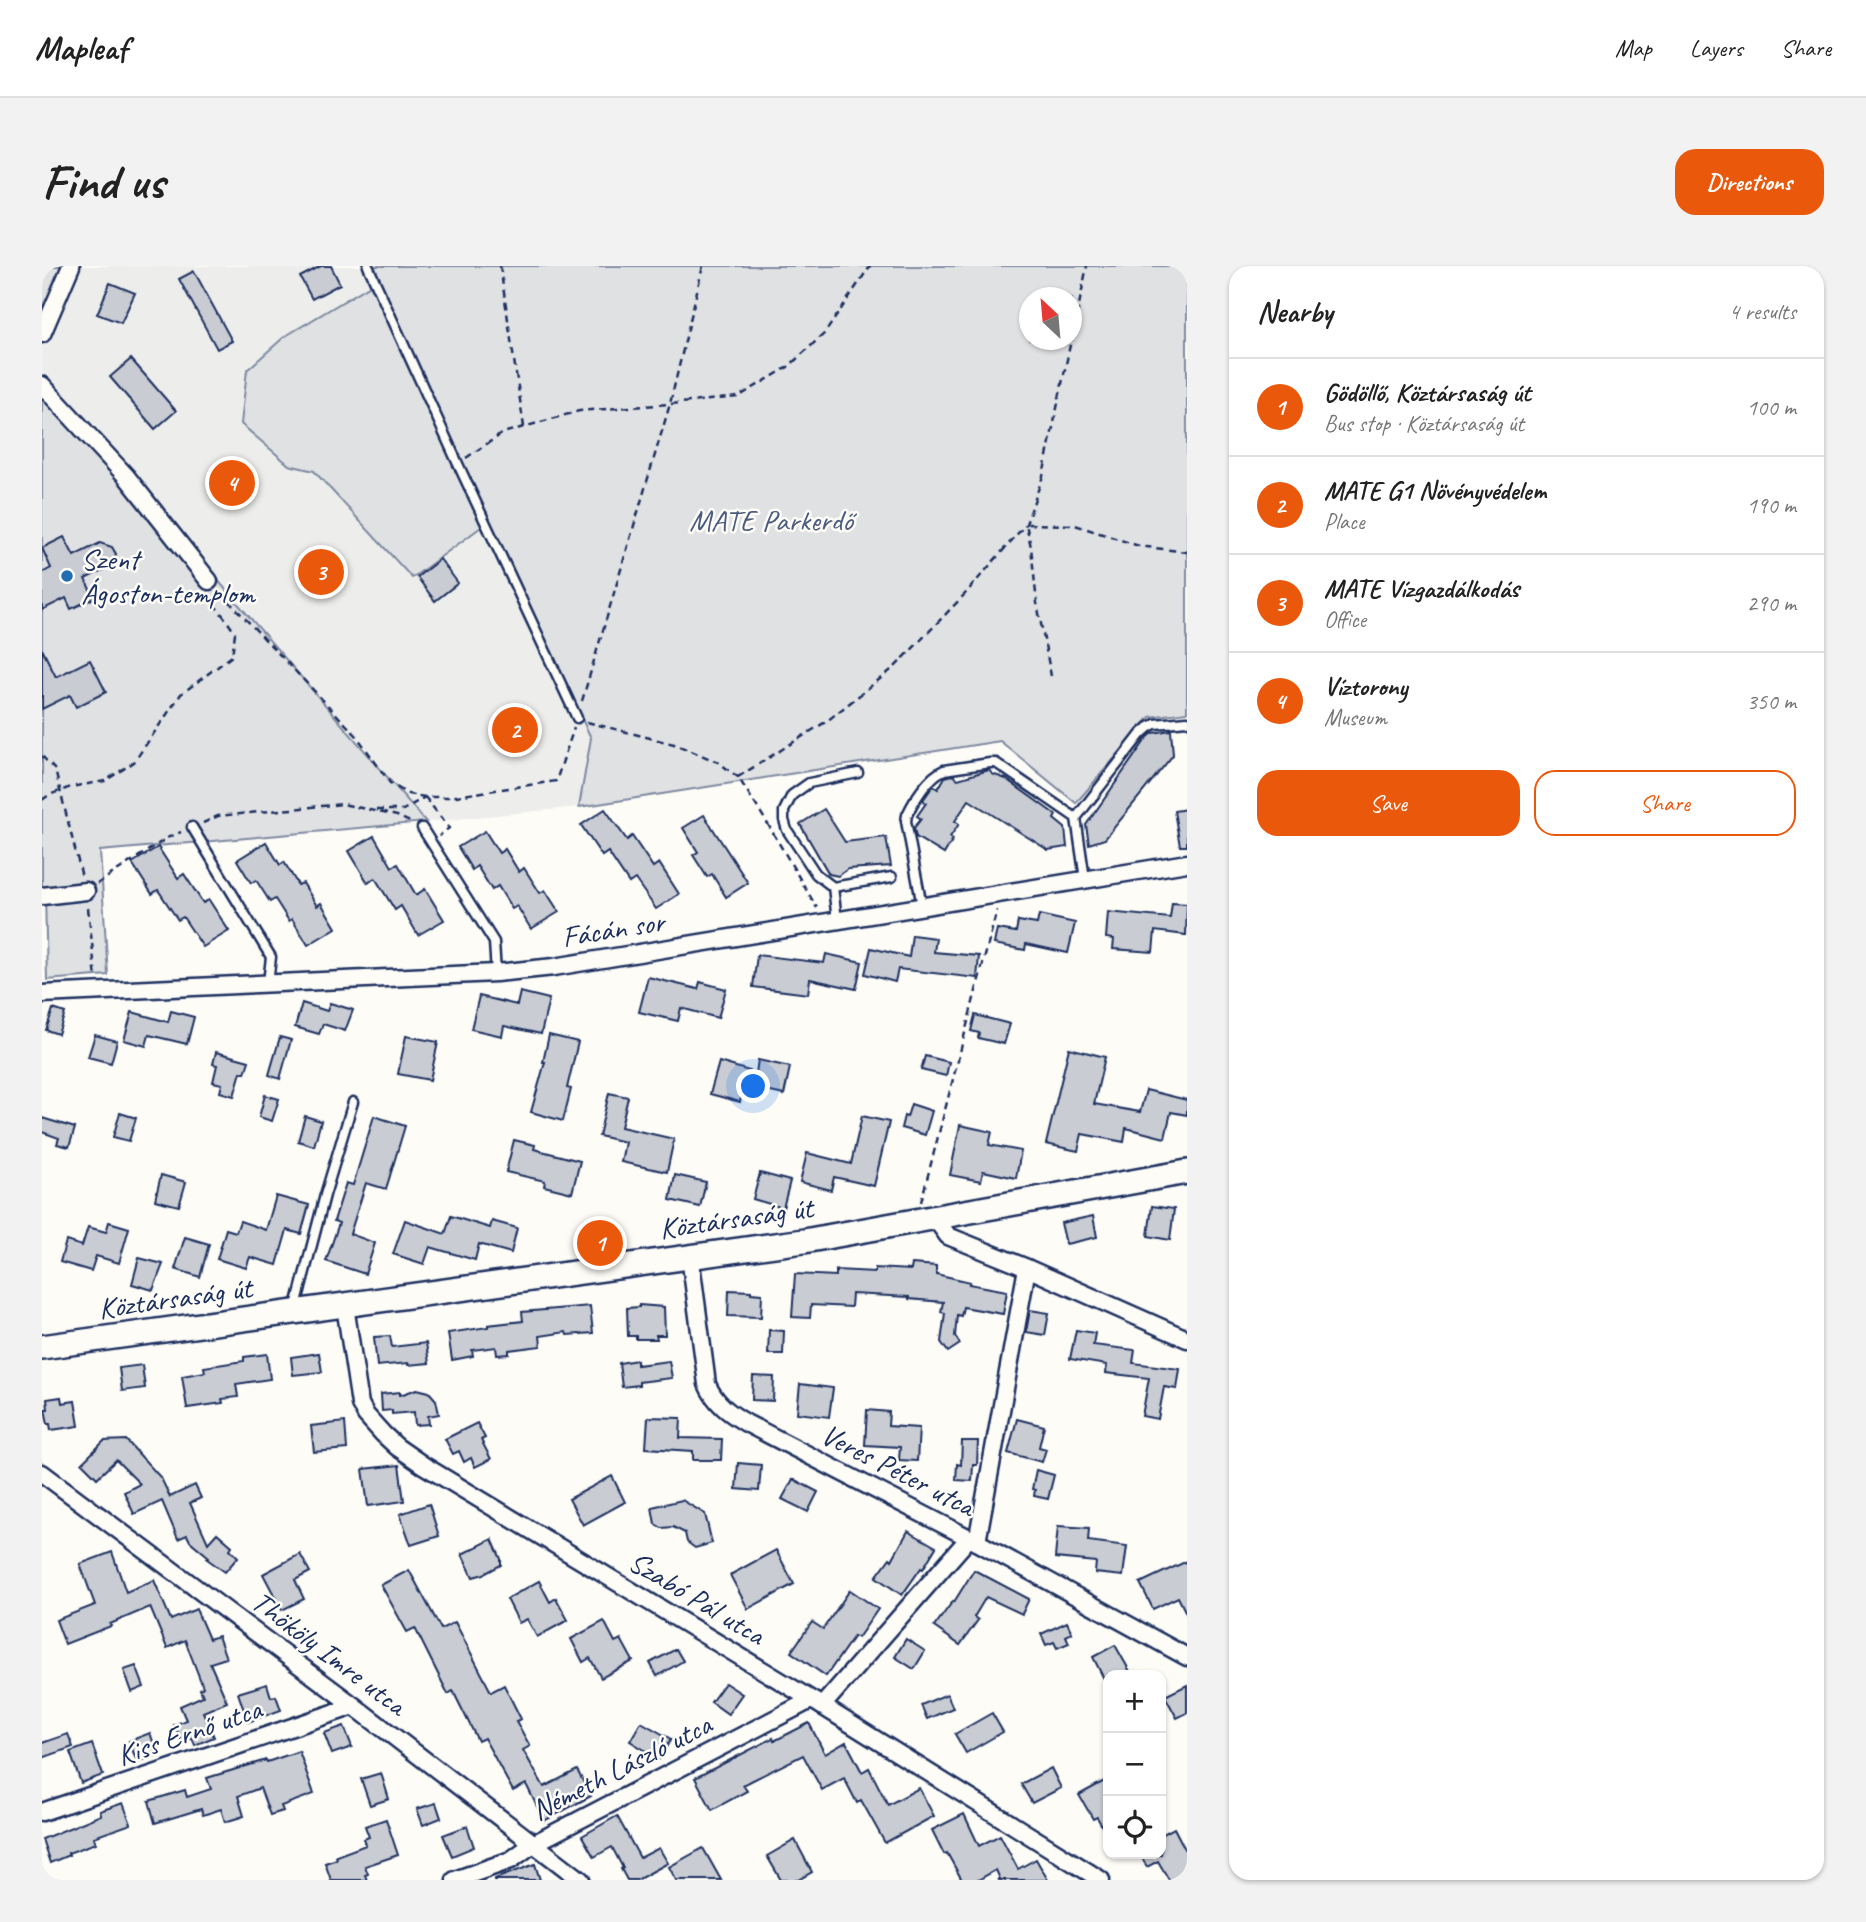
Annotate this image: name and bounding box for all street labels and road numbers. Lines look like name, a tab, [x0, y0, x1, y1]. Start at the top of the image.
street label: Fácán sor	[559, 902, 669, 956]
street label: Köztársaság út	[657, 1188, 818, 1248]
street label: Köztársaság út	[96, 1268, 257, 1328]
street label: Veres Péter utca	[815, 1415, 984, 1526]
street label: Szabó Pál utca	[622, 1543, 774, 1655]
street label: Thököly Imre utca	[244, 1582, 416, 1725]
street label: Kiss Ernő utca	[112, 1689, 268, 1774]
street label: Németh László utca	[525, 1704, 719, 1829]

